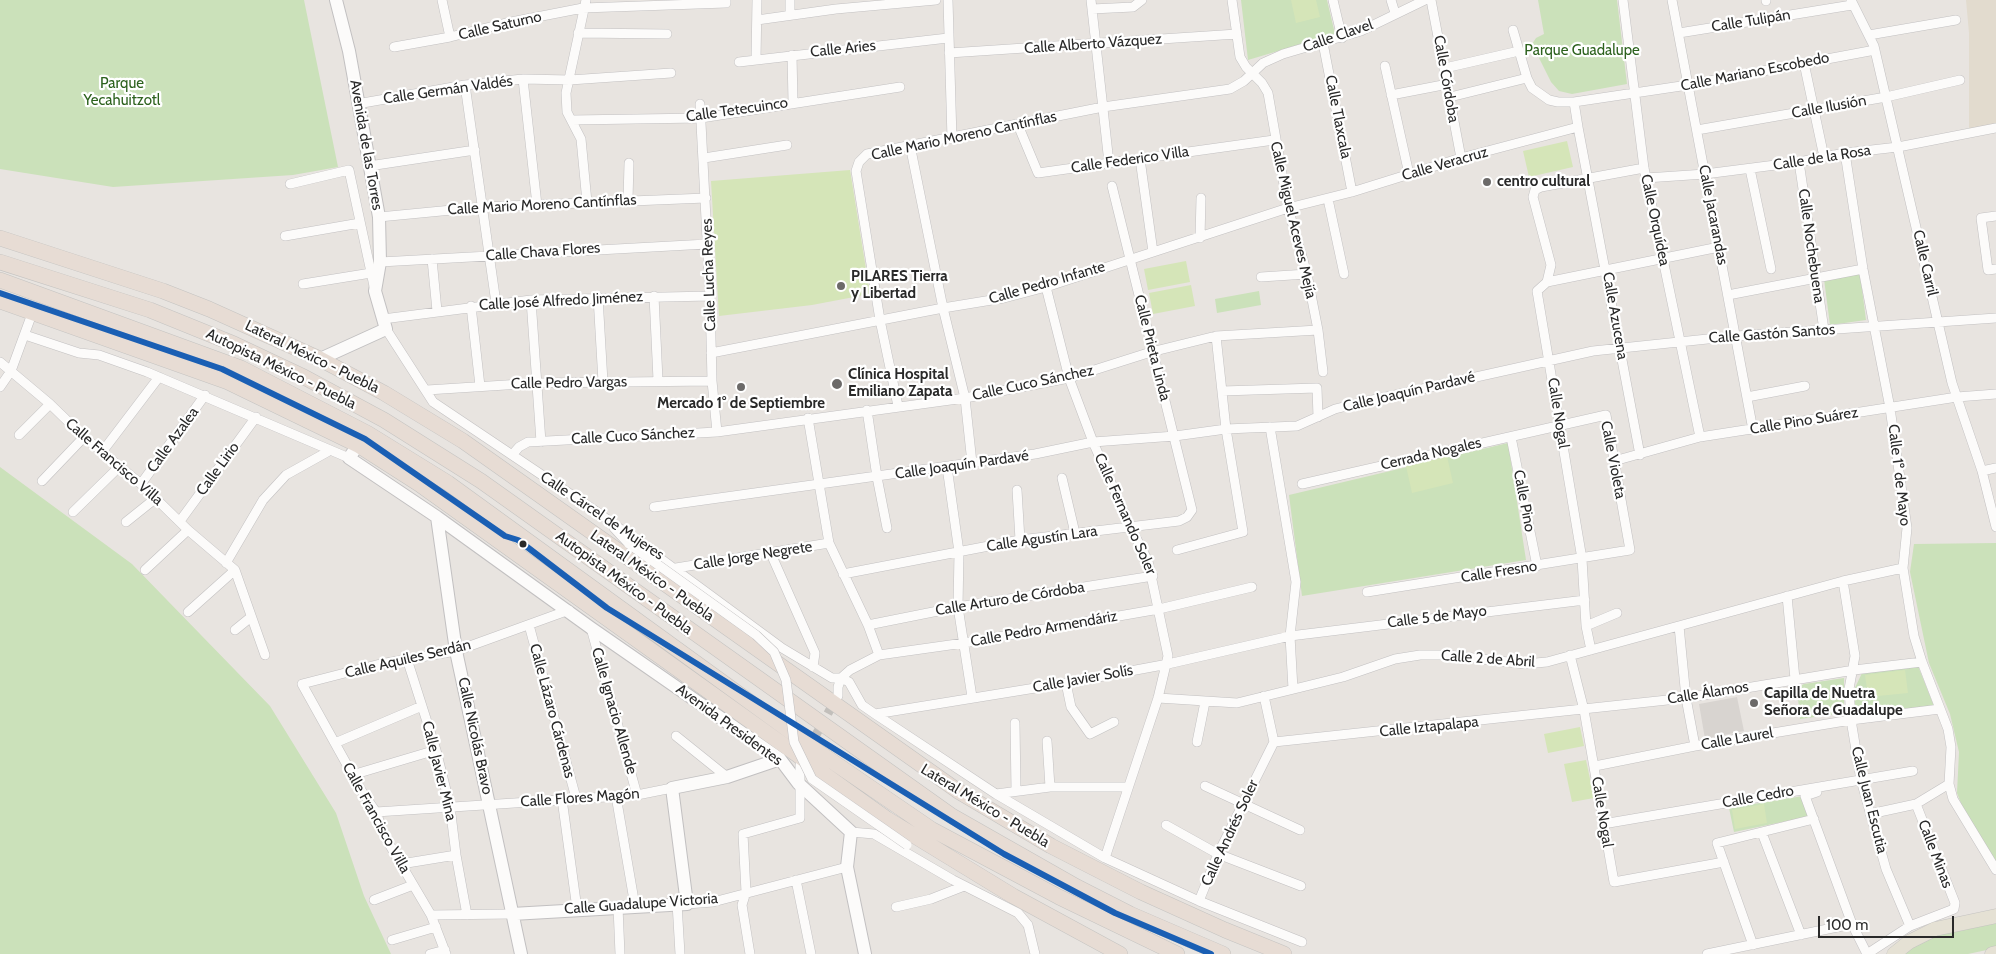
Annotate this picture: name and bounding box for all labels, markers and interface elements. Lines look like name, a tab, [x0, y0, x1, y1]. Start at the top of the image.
street label: Calle Tulipán	[1710, 6, 1792, 36]
street label: Calle Saturno	[457, 8, 543, 44]
street label: Calle Clavel	[1301, 16, 1375, 56]
street label: Calle Alberto Vázquez	[1023, 30, 1163, 58]
street label: Calle Córdoba	[1429, 34, 1463, 124]
street label: Calle Aries	[809, 37, 877, 61]
park label: Parque Guadalupe	[1524, 42, 1640, 60]
street label: Calle Mariano Escobedo	[1679, 49, 1831, 95]
street label: Calle Germán Valdés	[382, 72, 514, 108]
street label: Calle Tlaxcala	[1321, 74, 1355, 160]
park label: Parque Yecahuitzotl	[84, 75, 160, 110]
street label: Avenida de las Torres	[346, 78, 386, 212]
street label: Calle Ilusión	[1790, 92, 1868, 122]
street label: Calle Tetecuinco	[685, 94, 789, 126]
street label: Calle Mario Moreno Cantínflas	[870, 108, 1058, 164]
street label: Calle Miguel Aceves Mejía	[1266, 140, 1320, 300]
street label: Calle de la Rosa	[1772, 141, 1872, 175]
street label: Calle Federico Villa	[1070, 143, 1190, 177]
street label: Calle Veracruz	[1400, 143, 1490, 185]
street label: Calle Jacarandas	[1694, 164, 1732, 266]
place label: centro cultural	[1497, 173, 1590, 191]
street label: Calle Orquídea	[1637, 173, 1673, 267]
marker: centro cultural	[1481, 176, 1493, 188]
street label: Calle Nochebuena	[1794, 188, 1828, 304]
street label: Calle Mario Moreno Cantínflas	[447, 191, 637, 219]
street label: Calle Lucha Reyes	[698, 218, 720, 332]
street label: Calle Carril	[1909, 228, 1941, 298]
street label: Calle Chava Flores	[485, 239, 601, 265]
street label: Calle Pedro Infante	[987, 258, 1107, 308]
place label: PILARES Tierra y Libertad	[851, 268, 948, 303]
street label: Calle Azucena	[1598, 271, 1632, 361]
marker: PILARES Tierra y Libertad	[835, 280, 847, 292]
street label: Calle José Alfredo Jiménez	[479, 288, 643, 314]
street label: Calle Prieta Linda	[1130, 293, 1174, 403]
street label: Lateral México - Puebla	[242, 317, 382, 397]
street label: Calle Gastón Santos	[1708, 321, 1836, 347]
street label: Autopista México - Puebla	[203, 325, 359, 413]
street label: Calle Cuco Sánchez	[971, 361, 1095, 405]
place label: Clínica Hospital Emiliano Zapata	[848, 366, 952, 401]
street label: Calle Joaquín Pardavé	[1341, 368, 1477, 416]
street label: Calle Pedro Vargas	[511, 373, 627, 393]
street label: Calle Nogal	[1544, 376, 1572, 450]
marker: Clínica Hospital Emiliano Zapata	[830, 377, 844, 391]
marker: Mercado 1° de Septiembre	[735, 381, 747, 393]
place label: Mercado 1° de Septiembre	[657, 395, 825, 413]
street label: Calle Azalea	[143, 404, 203, 476]
street label: Calle Pino Suárez	[1749, 404, 1859, 438]
street label: Calle Francisco Villa	[61, 415, 167, 509]
street label: Calle Violeta	[1597, 419, 1629, 501]
street label: Calle 1º de Mayo	[1884, 423, 1914, 527]
street label: Calle Cuco Sánchez	[571, 424, 695, 448]
street label: Cerrada Nogales	[1379, 434, 1483, 474]
street label: Calle Lirio	[193, 439, 243, 499]
street label: Calle Joaquín Pardavé	[894, 447, 1030, 483]
street label: Calle Fernando Soler	[1090, 451, 1160, 577]
street label: Calle Cárcel de Mujeres	[537, 468, 667, 564]
street label: Calle Pino	[1509, 468, 1539, 534]
street label: Calle Agustín Lara	[985, 522, 1099, 556]
street label: Lateral México - Puebla	[587, 526, 717, 626]
street label: Autopista México - Puebla	[552, 527, 696, 639]
street label: Calle Jorge Negrete	[692, 538, 814, 574]
unlabelled marker	[518, 539, 528, 549]
street label: Calle Fresno	[1460, 557, 1538, 587]
street label: Calle Arturo de Córdoba	[934, 578, 1086, 620]
street label: Calle 5 de Mayo	[1386, 602, 1488, 632]
street label: Calle Pedro Armendáriz	[969, 607, 1119, 651]
street label: Calle Aquiles Serdán	[343, 636, 473, 682]
street label: Calle Lázaro Cárdenas	[525, 642, 579, 780]
street label: Calle Ignacio Allende	[587, 646, 641, 776]
street label: Calle 2 de Abril	[1440, 647, 1536, 671]
street label: Calle Javier Solís	[1032, 661, 1134, 697]
street label: Calle Nicolás Bravo	[454, 676, 496, 796]
street label: Calle Álamos	[1666, 678, 1750, 708]
street label: Avenida Presidentes	[672, 680, 786, 770]
place label: Capilla de Nuetra Señora de Guadalupe	[1764, 685, 1903, 720]
marker: Capilla de Nuetra Señora de Guadalupe	[1748, 697, 1760, 709]
street label: Calle Iztapalapa	[1379, 713, 1479, 741]
street label: Calle Javier Mina	[418, 719, 460, 823]
street label: Calle Laurel	[1700, 724, 1774, 754]
street label: Calle Juan Escutia	[1847, 745, 1891, 855]
street label: Calle Francisco Villa	[338, 760, 414, 876]
street label: Lateral México - Puebla	[917, 760, 1053, 852]
street label: Calle Nogal	[1588, 775, 1616, 849]
street label: Calle Andrés Soler	[1198, 777, 1262, 889]
street label: Calle Cedro	[1721, 782, 1795, 812]
street label: Calle Flores Magón	[520, 785, 640, 811]
street label: Calle Minas	[1914, 817, 1956, 891]
street label: Calle Guadalupe Victoria	[564, 890, 718, 918]
scale bar	[1821, 906, 1957, 938]
text: 100 m	[1826, 916, 1868, 934]

